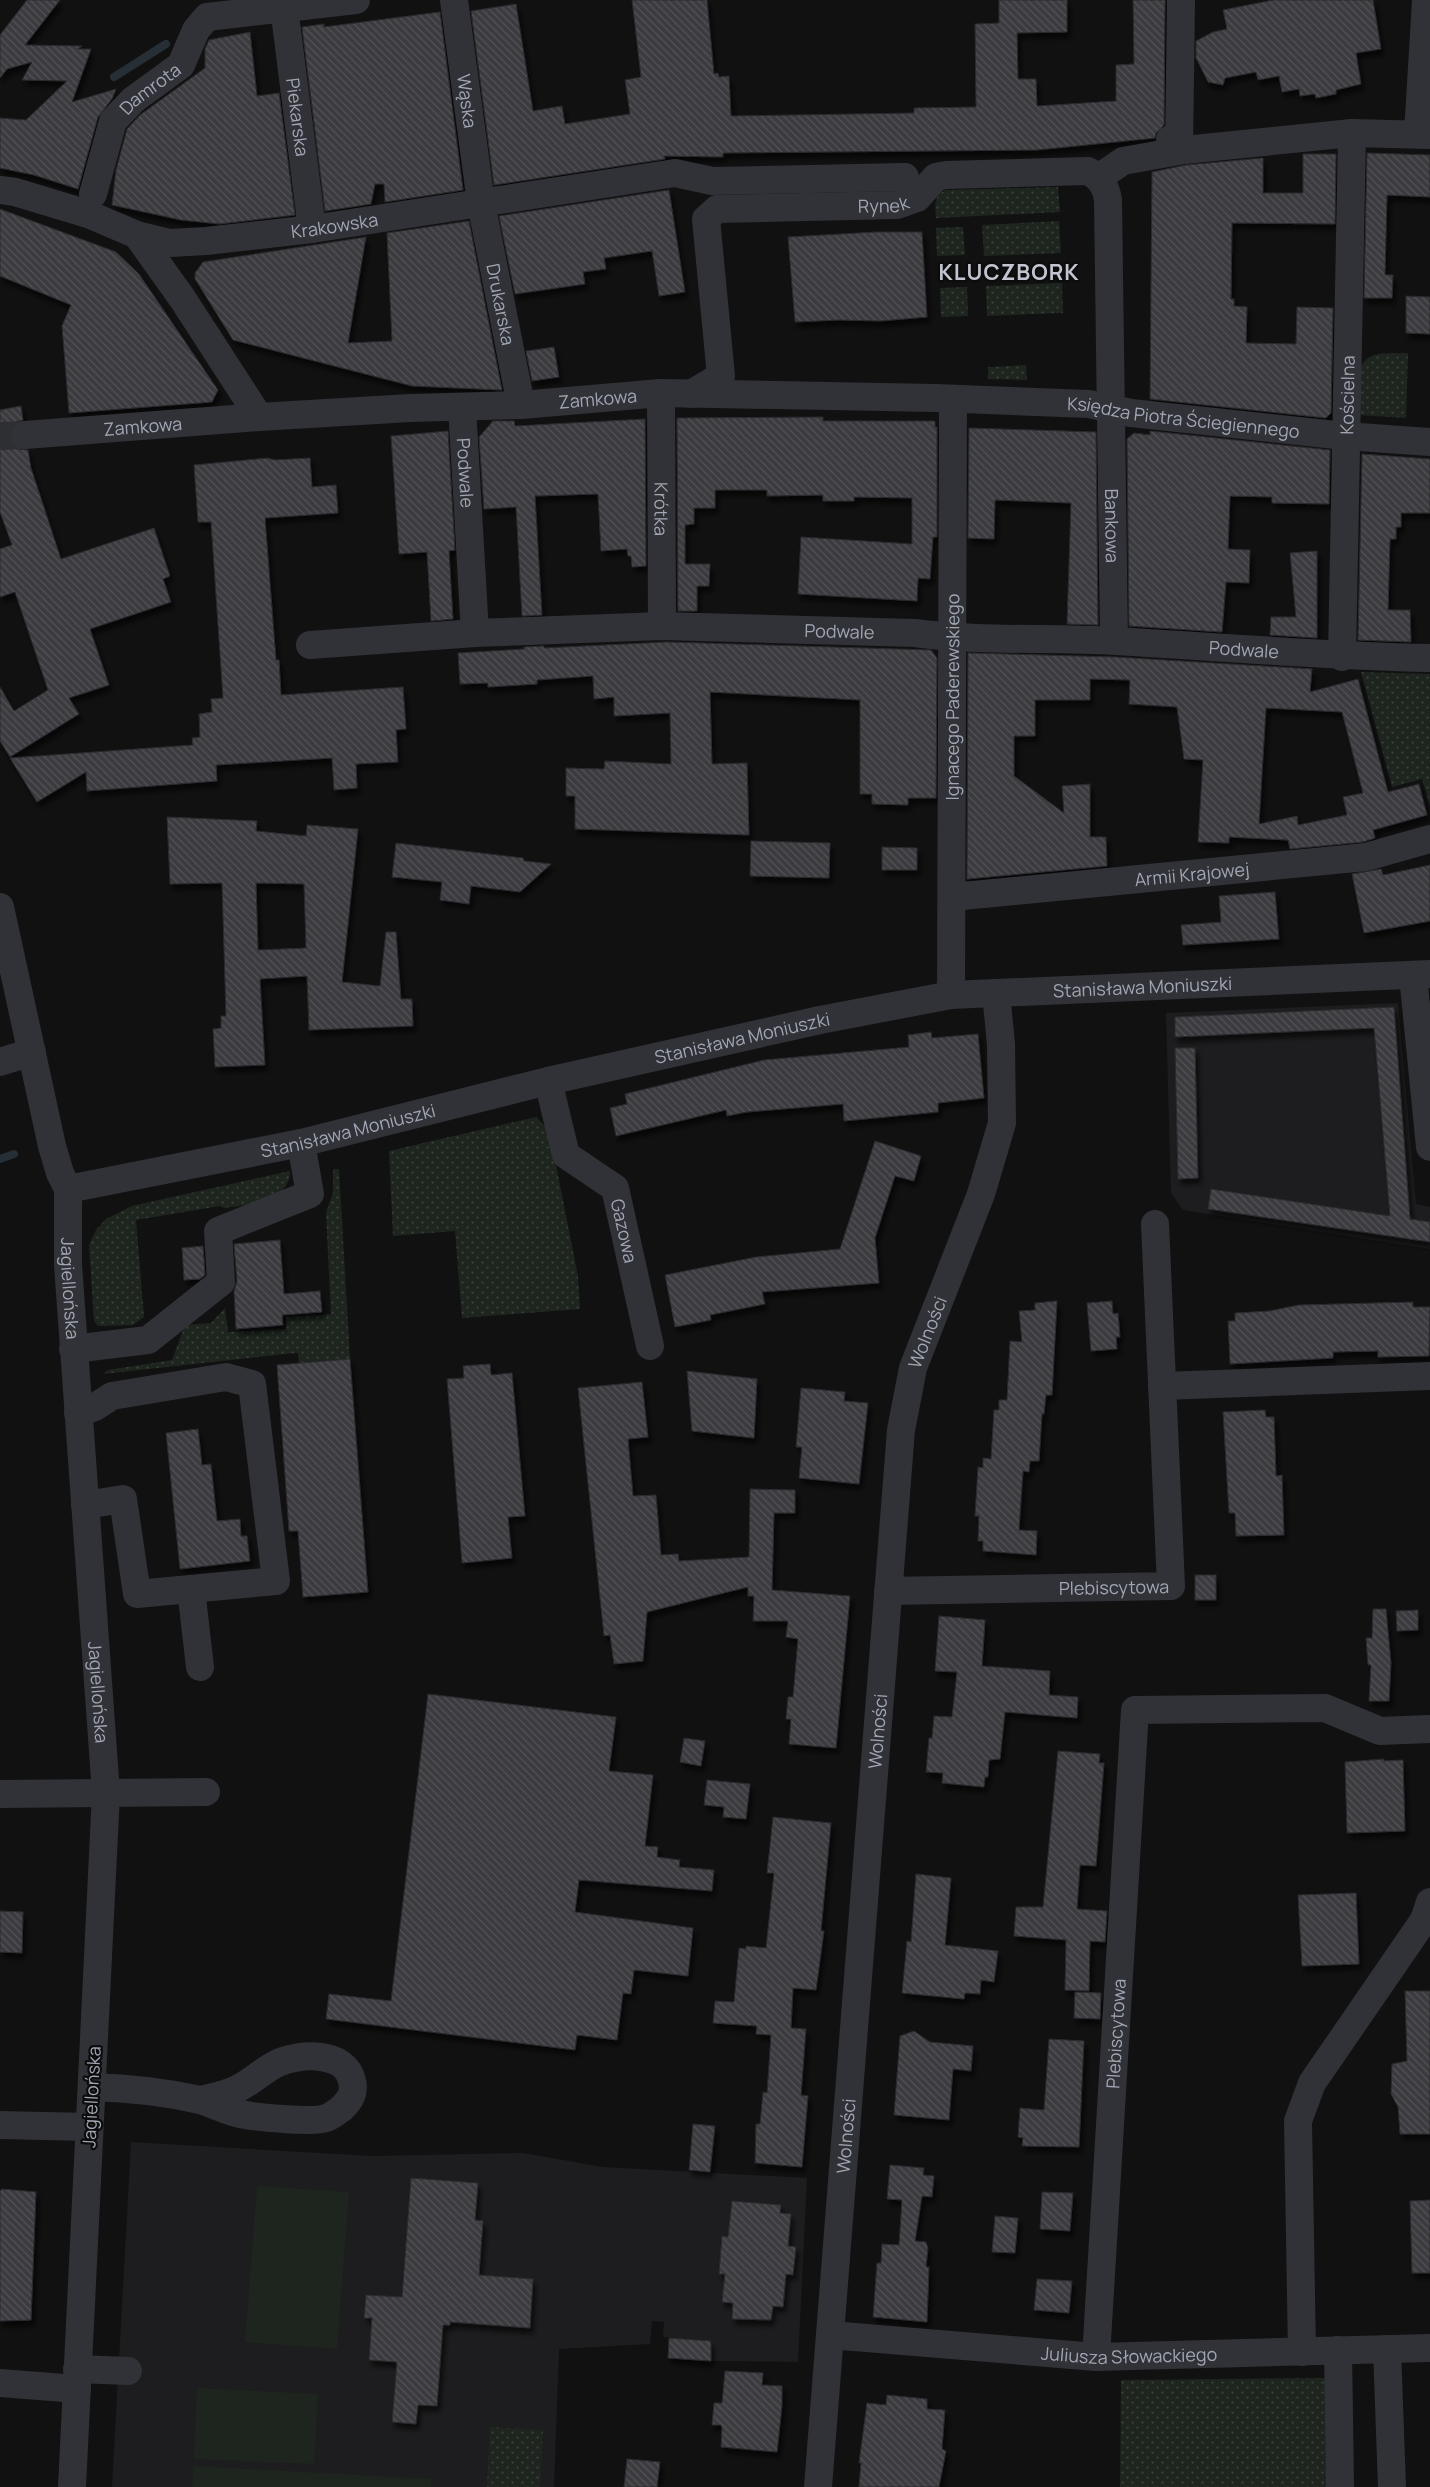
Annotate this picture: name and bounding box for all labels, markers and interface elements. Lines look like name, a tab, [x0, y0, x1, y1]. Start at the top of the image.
street label: Damrota	[114, 57, 185, 119]
street label: Wąska	[452, 73, 483, 130]
street label: Piekarska	[281, 76, 315, 158]
street label: Rynek	[858, 189, 913, 218]
street label: Krakowska	[290, 207, 380, 243]
district label: KLUCZBORK	[939, 257, 1079, 287]
street label: Drukarska	[481, 261, 521, 347]
street label: Kościelna	[1334, 355, 1360, 435]
street label: Zamkowa	[558, 383, 638, 414]
street label: Księdza Piotra Ściegiennego	[1067, 391, 1301, 443]
street label: Zamkowa	[103, 411, 183, 441]
street label: Podwale	[452, 437, 480, 509]
street label: Krótka	[649, 482, 674, 536]
street label: Bankowa	[1100, 489, 1125, 563]
street label: Ignacego Paderewskiego	[940, 594, 964, 800]
street label: Podwale	[804, 618, 875, 644]
street label: Podwale	[1208, 635, 1280, 663]
street label: Armii Krajowej	[1133, 856, 1250, 891]
street label: Stanisława Moniuszki	[1053, 971, 1233, 1003]
street label: Stanisława Moniuszki	[652, 1006, 832, 1069]
street label: Stanisława Moniuszki	[258, 1098, 438, 1163]
street label: Gazowa	[606, 1196, 643, 1265]
street label: Jagiellońska	[56, 1237, 85, 1340]
street label: Wolności	[902, 1293, 952, 1371]
street label: Plebiscytowa	[1059, 1574, 1169, 1600]
street label: Jagiellońska	[83, 1641, 114, 1744]
street label: Wolności	[862, 1693, 892, 1770]
street label: Plebiscytowa	[1100, 1978, 1131, 2089]
street label: Jagiellońska	[76, 2046, 106, 2148]
street label: Wolności	[831, 2098, 860, 2174]
street label: Juliusza Słowackiego	[1040, 2341, 1218, 2369]

